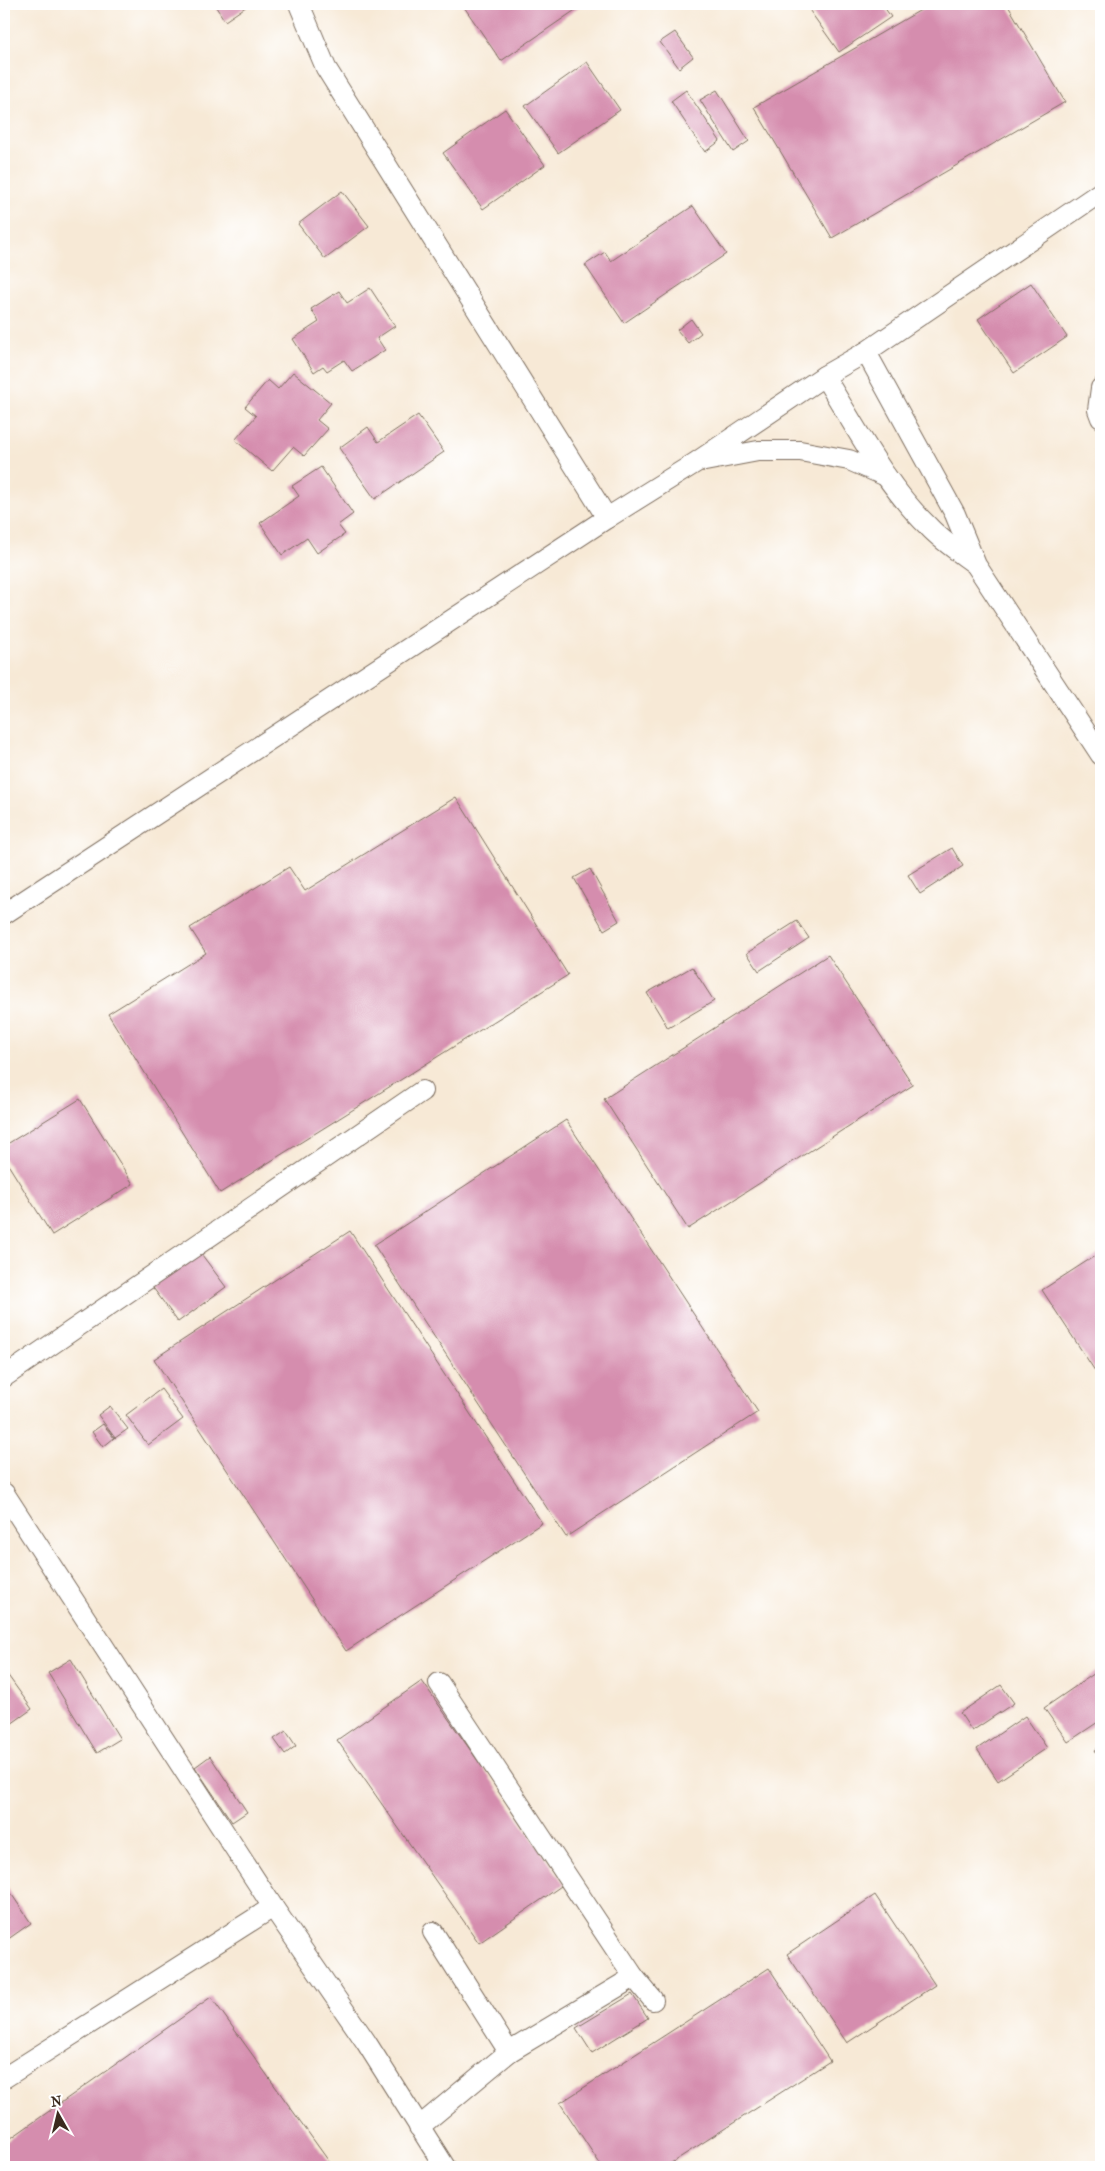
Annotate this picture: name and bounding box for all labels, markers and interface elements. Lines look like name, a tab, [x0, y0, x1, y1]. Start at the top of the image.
north arrow	[32, 2088, 82, 2138]
text: N	[50, 2092, 63, 2111]

